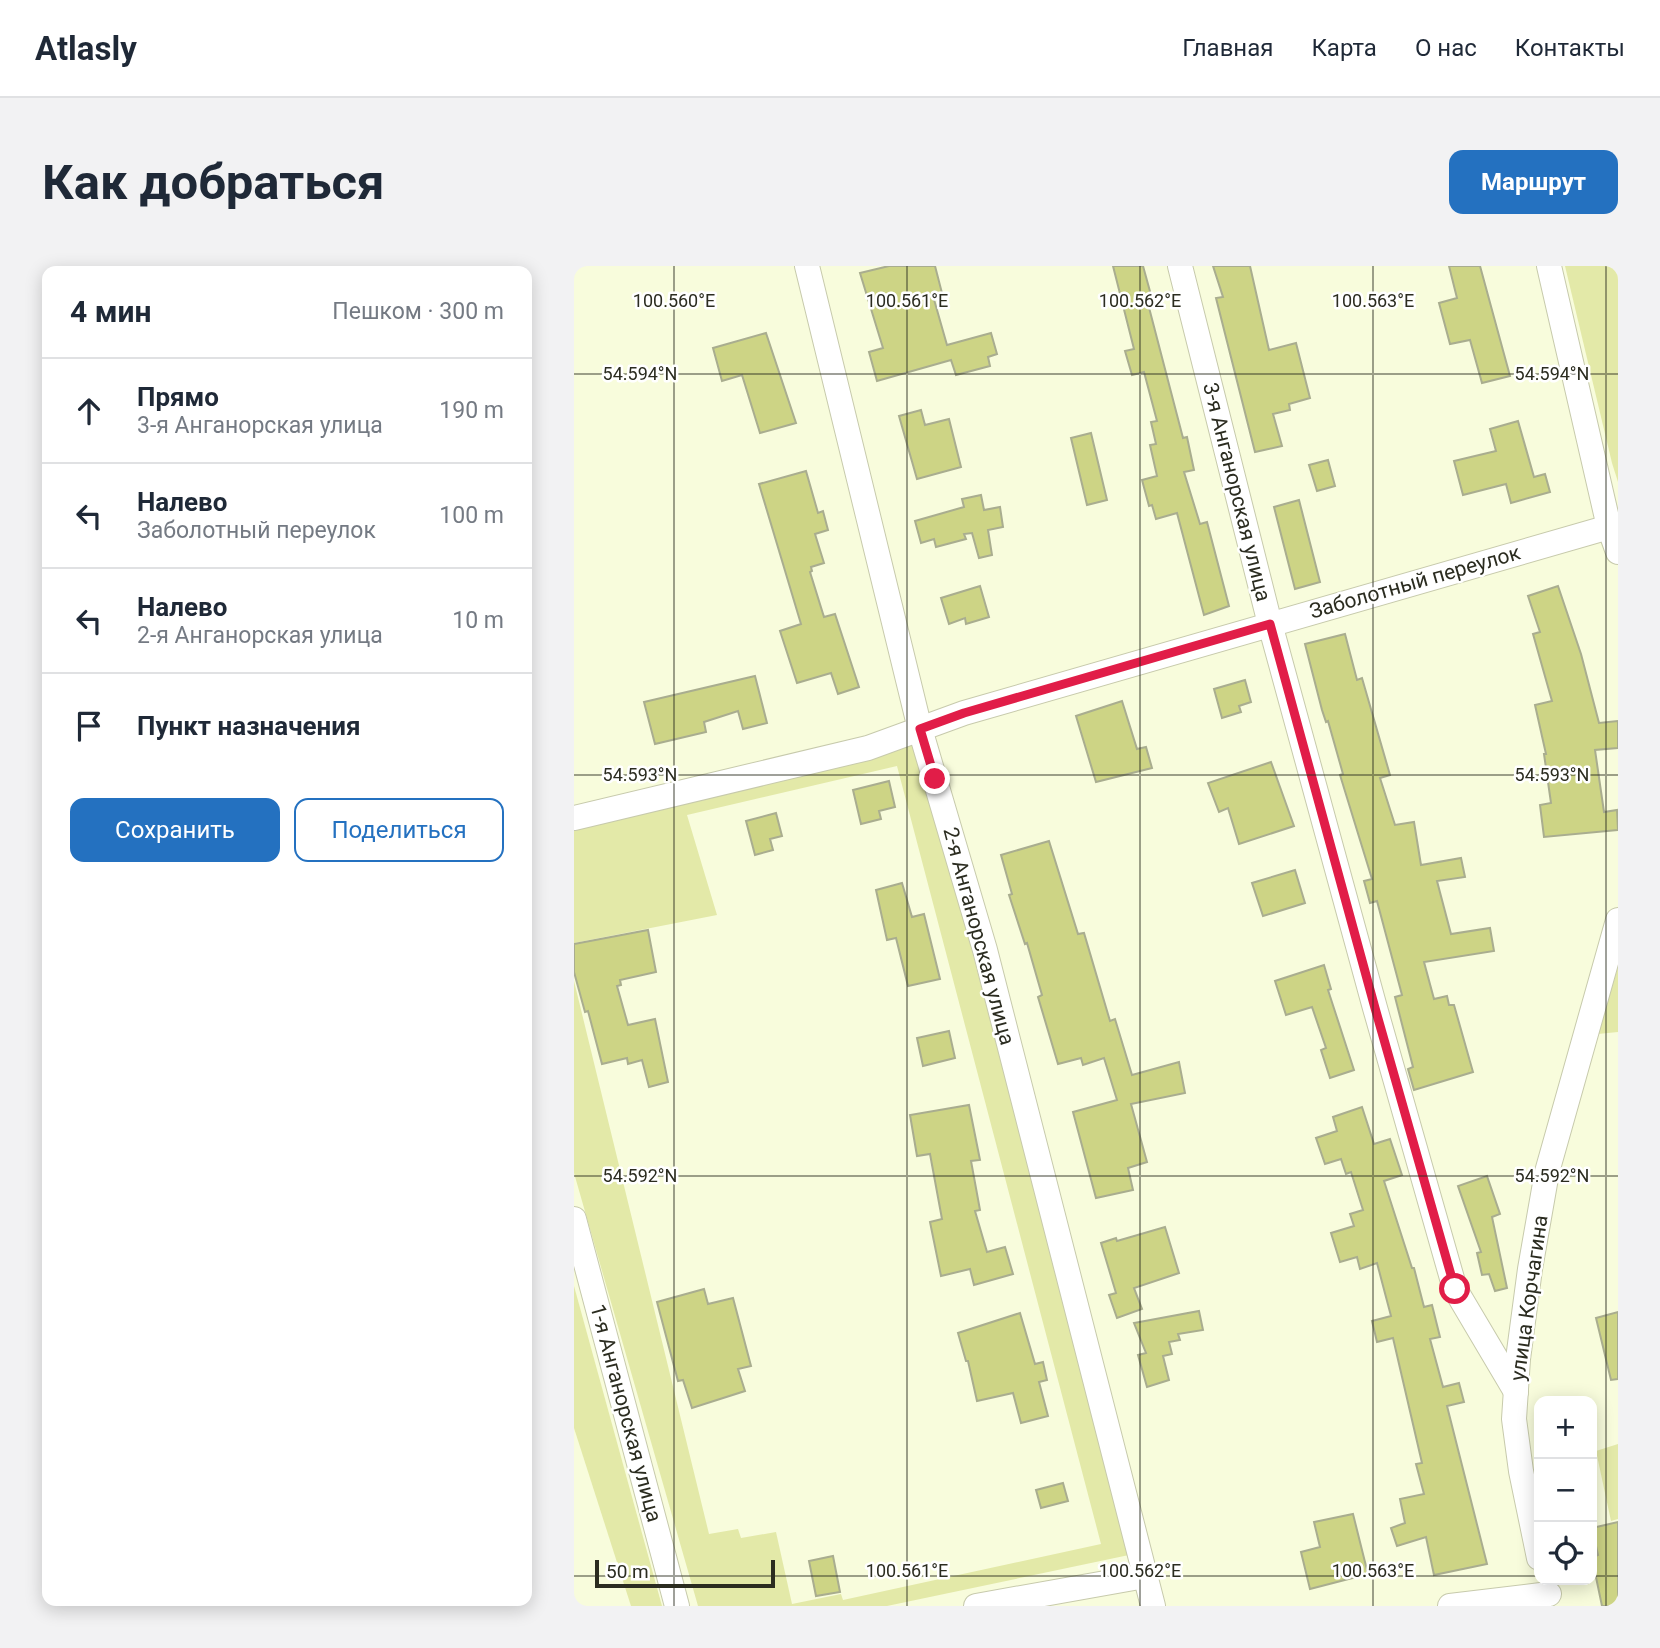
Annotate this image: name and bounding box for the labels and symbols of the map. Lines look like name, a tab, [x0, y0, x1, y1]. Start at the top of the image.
text: 100.560°E	[633, 290, 715, 311]
text: 100.561°E	[866, 290, 948, 311]
text: 100.562°E	[1099, 290, 1181, 311]
text: 100.563°E	[1332, 290, 1414, 311]
text: 54.594°N	[603, 363, 677, 384]
text: 54.594°N	[1515, 363, 1589, 384]
street label: 3-я Анганорская улица	[1198, 380, 1276, 604]
street label: Заболотный переулок	[1307, 540, 1524, 624]
route end	[919, 763, 950, 794]
text: 54.593°N	[603, 764, 677, 785]
text: 54.593°N	[1515, 764, 1589, 785]
street label: 2-я Анганорская улица	[938, 825, 1020, 1047]
text: 54.592°N	[603, 1165, 677, 1186]
text: 54.592°N	[1515, 1165, 1589, 1186]
street label: улица Корчагина	[1505, 1214, 1553, 1382]
route start	[1439, 1273, 1470, 1304]
street label: 1-я Анганорская улица	[585, 1302, 667, 1524]
scale bar	[595, 1557, 775, 1589]
text: 100.561°E	[866, 1560, 948, 1581]
text: 100.562°E	[1099, 1560, 1181, 1581]
text: 100.563°E	[1332, 1560, 1414, 1581]

